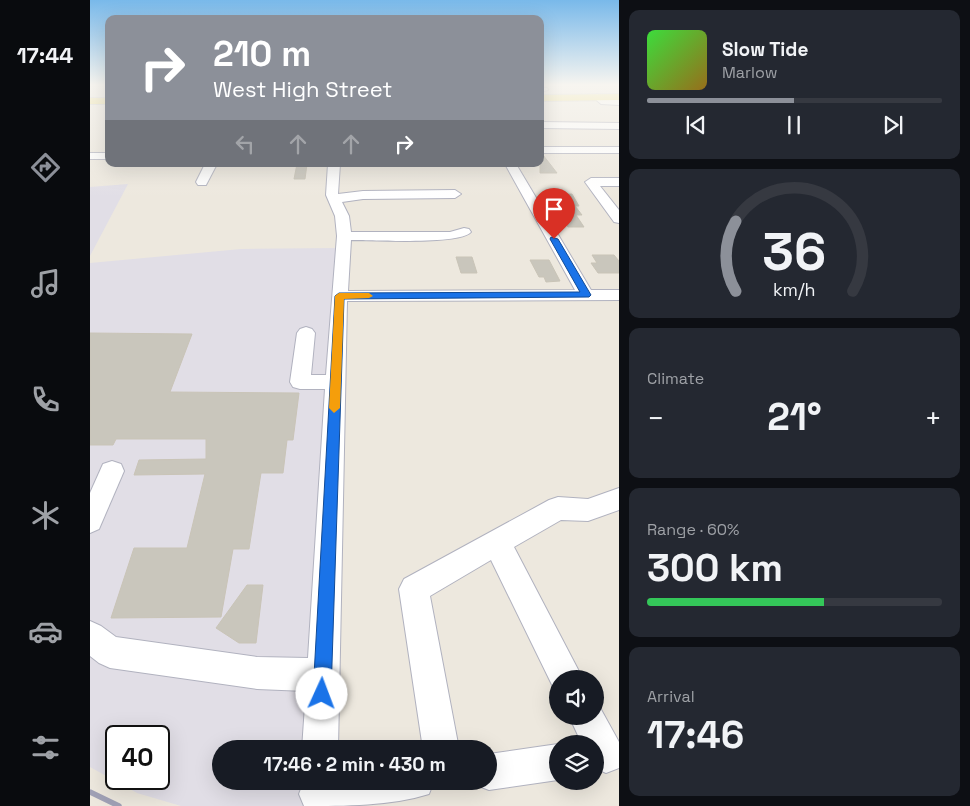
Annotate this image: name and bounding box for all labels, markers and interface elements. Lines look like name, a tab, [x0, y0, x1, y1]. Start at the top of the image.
text: 210 m	[213, 32, 311, 76]
icon: right	[130, 35, 195, 100]
text: Slow Tide	[722, 37, 808, 62]
text: 17:44	[17, 41, 73, 69]
text: Marlow	[722, 62, 778, 83]
text: West High Street	[213, 75, 392, 103]
icon: previous	[682, 111, 710, 139]
icon: pause	[780, 111, 808, 139]
icon: next	[879, 111, 907, 139]
icon: left	[231, 130, 259, 158]
icon: ahead	[284, 130, 312, 158]
icon: ahead	[337, 130, 365, 158]
icon: right	[390, 130, 418, 158]
icon: directions	[28, 150, 63, 185]
pin	[533, 188, 575, 239]
icon: arrive	[540, 195, 568, 223]
text: 36	[763, 219, 826, 285]
icon: music	[28, 266, 63, 301]
text: km/h	[773, 278, 816, 301]
text: Climate	[647, 368, 704, 389]
icon: phone	[28, 382, 63, 417]
text: 21°	[767, 393, 822, 441]
text: −	[647, 400, 664, 436]
text: +	[925, 400, 942, 436]
icon: climate	[28, 498, 63, 533]
text: Range · 60%	[647, 519, 739, 540]
text: 300 km	[647, 544, 783, 592]
icon: car	[28, 614, 63, 649]
position arrow	[295, 667, 347, 719]
map controls	[549, 670, 604, 790]
button: sound	[549, 670, 604, 725]
text: Arrival	[647, 686, 695, 707]
text: 17:46	[647, 711, 744, 759]
speed limit sign: 40	[105, 725, 170, 790]
icon: filters	[28, 730, 63, 765]
button: layers	[549, 735, 604, 790]
text: 17:46 · 2 min · 430 m	[263, 752, 446, 777]

